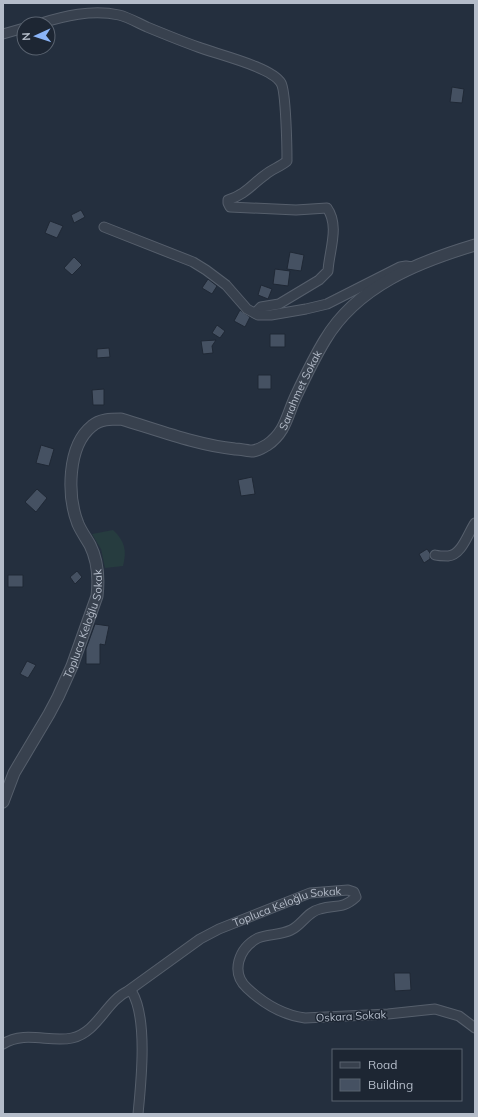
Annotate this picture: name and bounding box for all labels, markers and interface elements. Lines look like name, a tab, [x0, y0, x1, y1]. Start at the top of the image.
north arrow	[16, 16, 56, 56]
text: N	[19, 32, 33, 41]
street label: Sarıahmet Sokak	[276, 347, 325, 433]
street label: Topluca Keloğlu Sokak	[60, 568, 105, 681]
street label: Topluca Keloğlu Sokak	[231, 884, 342, 930]
street label: Oskara Sokak	[315, 1007, 387, 1025]
legend	[332, 1049, 462, 1101]
text: Road	[368, 1057, 397, 1072]
text: Building	[368, 1077, 413, 1092]

